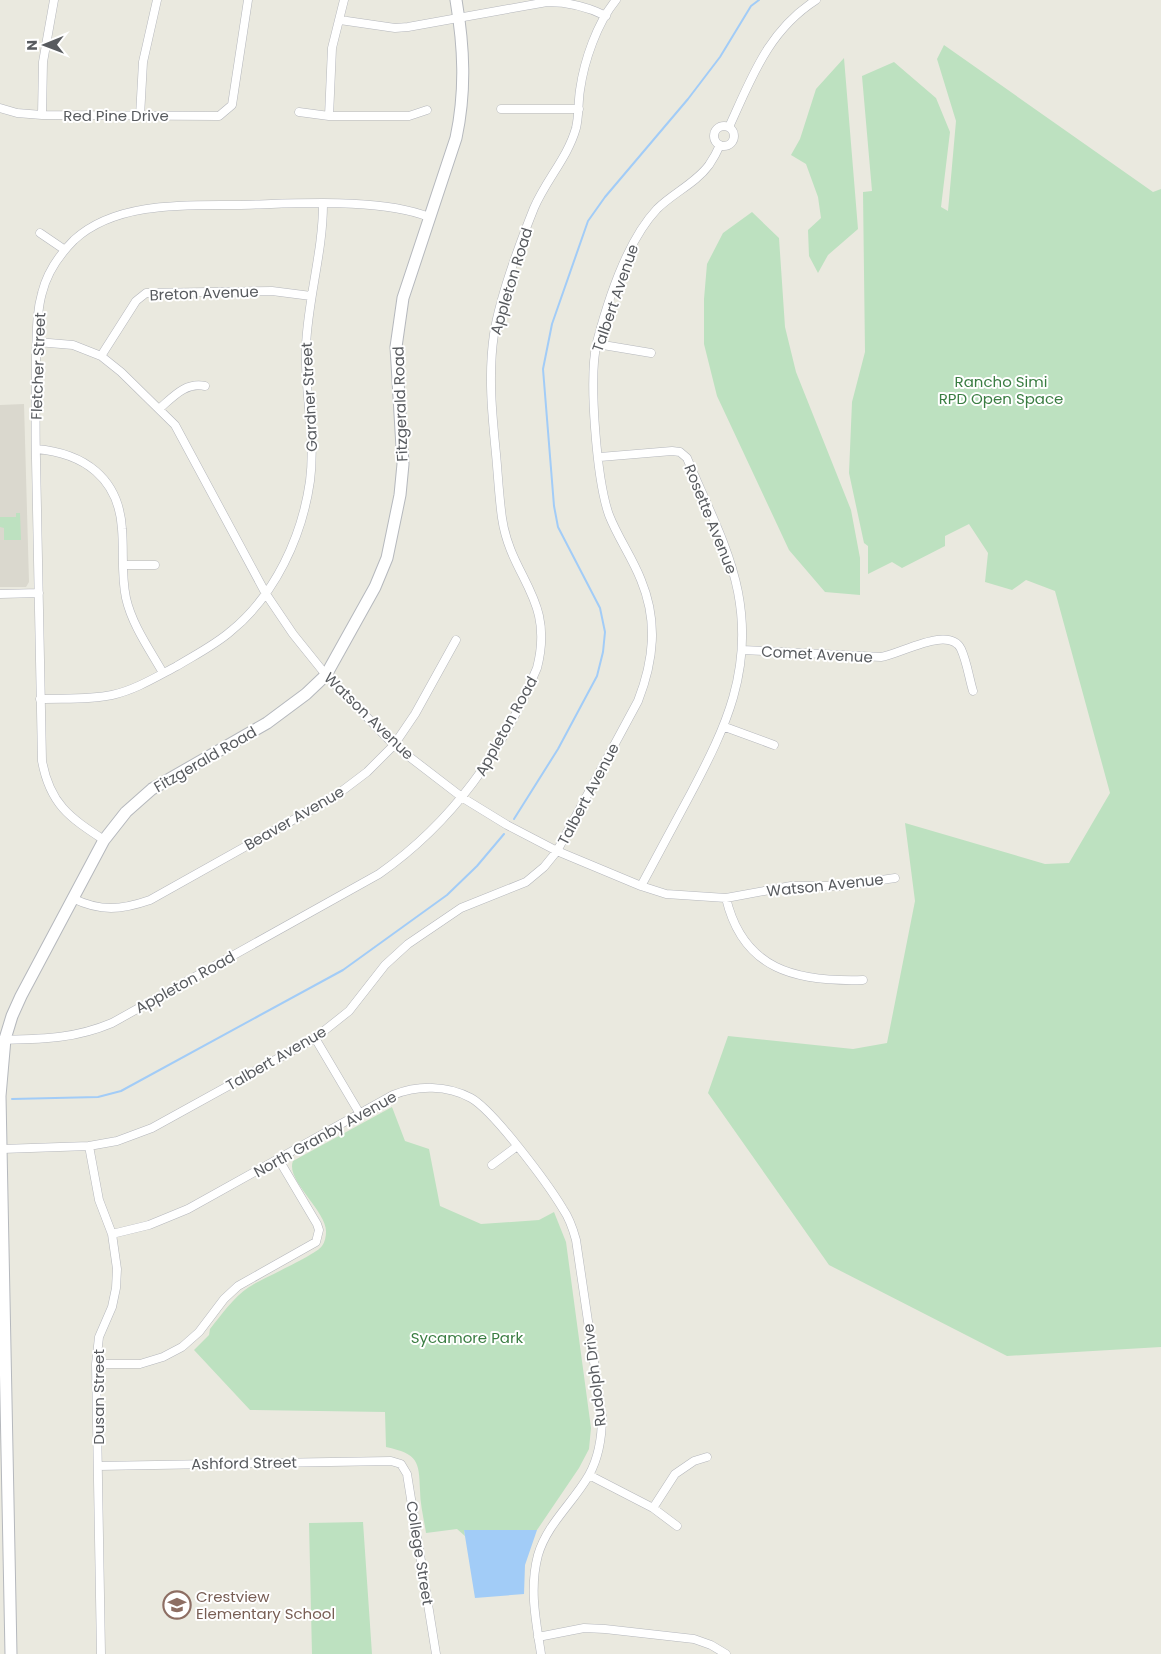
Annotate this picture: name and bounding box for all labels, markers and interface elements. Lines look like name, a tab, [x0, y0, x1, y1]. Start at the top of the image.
north arrow	[20, 20, 70, 70]
text: N	[22, 40, 42, 51]
street label: Red Pine Drive	[63, 105, 169, 126]
street label: Appleton Road	[485, 225, 537, 337]
street label: Talbert Avenue	[587, 241, 643, 355]
street label: Breton Avenue	[149, 281, 259, 305]
street label: Fletcher Street	[26, 312, 50, 420]
street label: Gardner Street	[296, 342, 322, 452]
street label: Fitzgerald Road	[387, 346, 413, 462]
park label: Rancho Simi RPD Open Space	[939, 371, 1063, 409]
street label: Rosette Avenue	[679, 461, 743, 577]
street label: Comet Avenue	[761, 641, 873, 667]
street label: Watson Avenue	[319, 668, 419, 764]
street label: Appleton Road	[470, 672, 542, 780]
street label: Fitzgerald Road	[150, 721, 260, 797]
street label: Talbert Avenue	[552, 739, 624, 849]
street label: Beaver Avenue	[240, 781, 348, 855]
street label: Watson Avenue	[765, 868, 885, 902]
street label: Appleton Road	[131, 946, 239, 1018]
street label: Talbert Avenue	[222, 1021, 330, 1095]
street label: North Granby Avenue	[250, 1086, 400, 1182]
street label: Rudolph Drive	[577, 1322, 611, 1428]
park label: Sycamore Park	[411, 1327, 524, 1348]
street label: Dusan Street	[88, 1349, 109, 1445]
street label: Ashford Street	[191, 1452, 297, 1474]
street label: College Street	[401, 1499, 439, 1607]
place label: Crestview Elementary School	[196, 1586, 335, 1624]
school or university icon: Crestview Elementary School	[162, 1590, 192, 1620]

